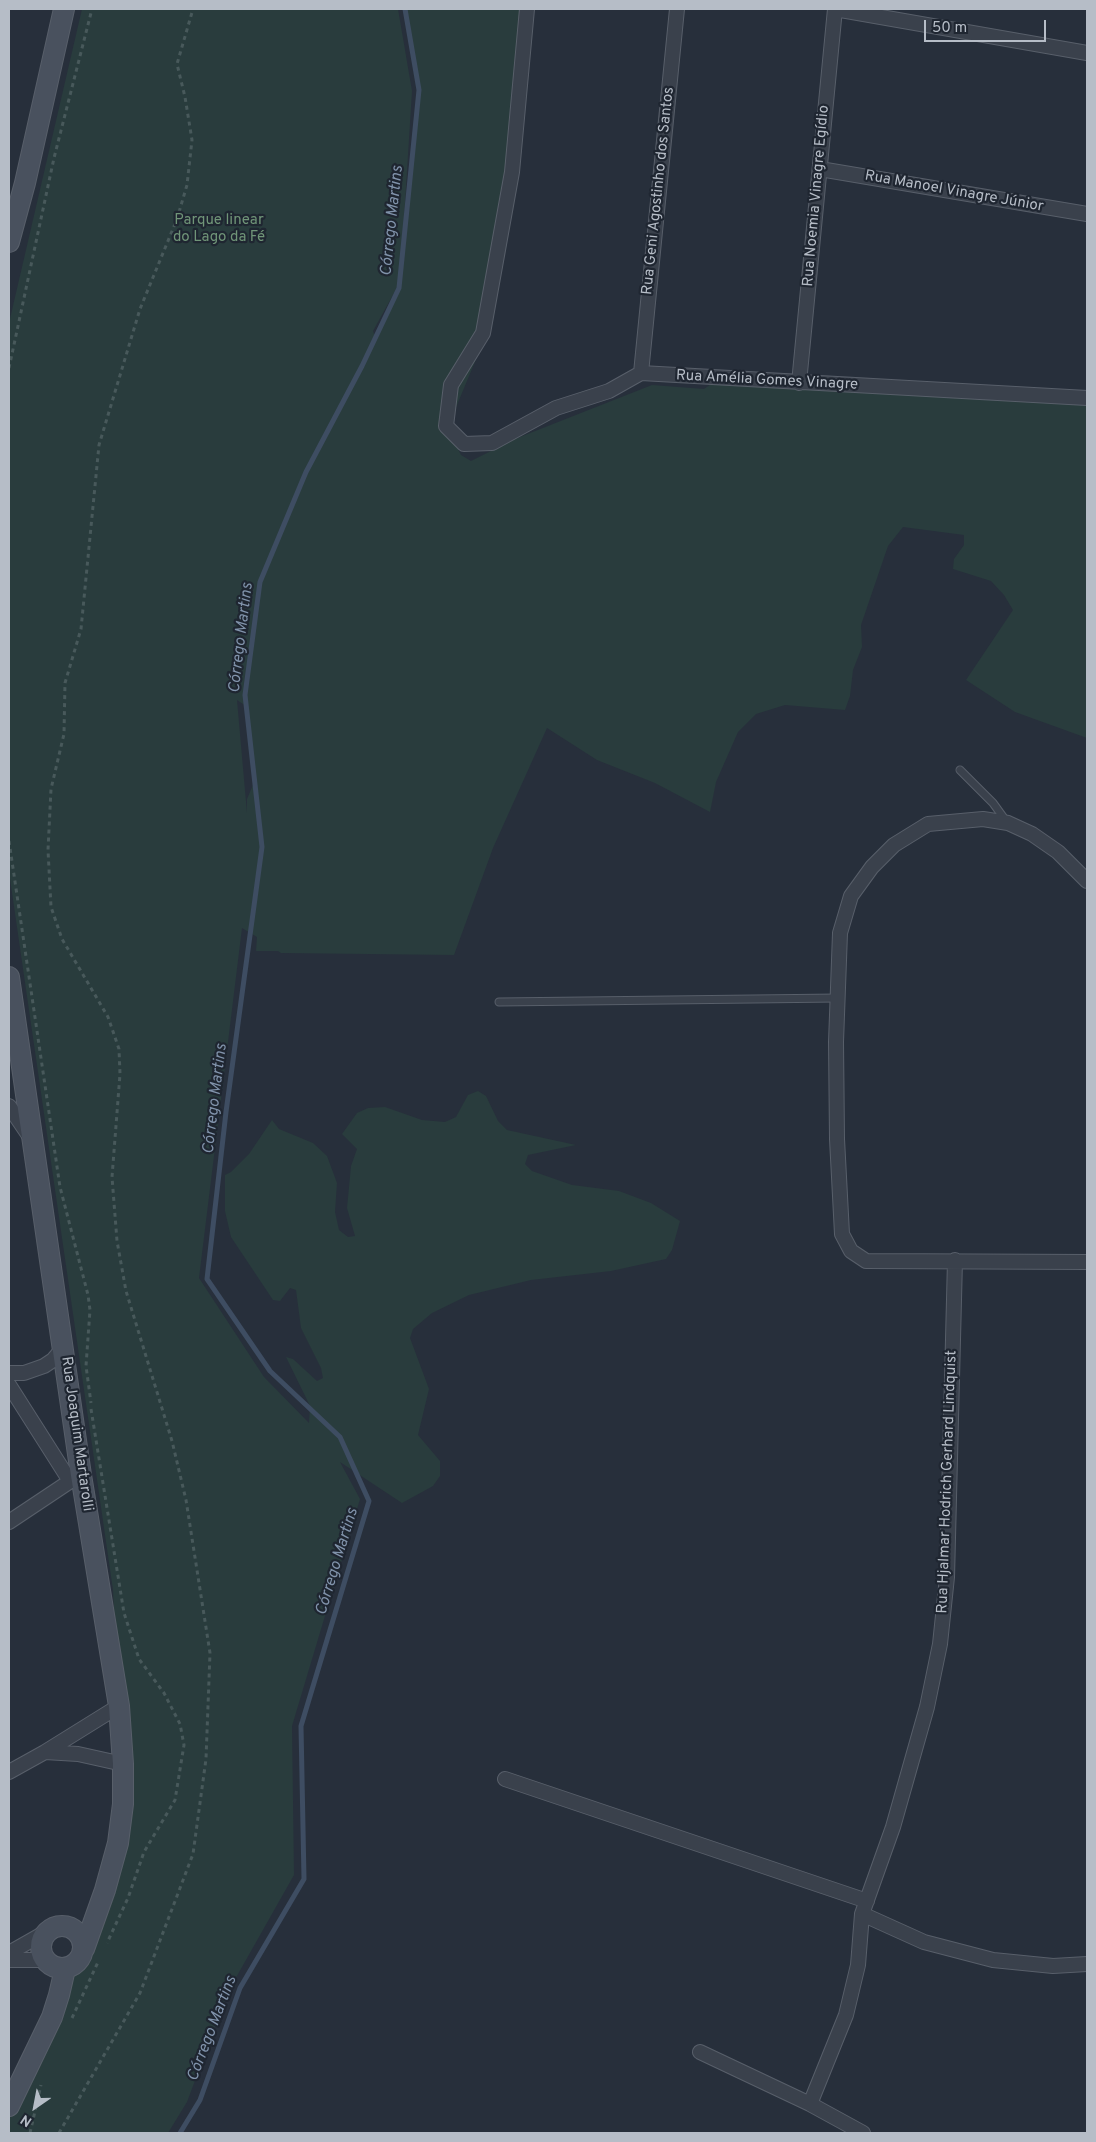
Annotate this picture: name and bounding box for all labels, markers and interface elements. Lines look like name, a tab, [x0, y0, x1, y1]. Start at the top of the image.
scale bar	[926, 10, 1048, 42]
text: 50 m	[932, 19, 967, 38]
street label: Rua Geni Agostinho dos Santos	[639, 86, 679, 296]
street label: Rua Noemia Vinagre Egídio	[800, 104, 834, 288]
water label: Córrego Martins	[378, 165, 408, 277]
street label: Rua Manoel Vinagre Júnior	[863, 167, 1045, 217]
park label: Parque linear do Lago da Fé	[173, 212, 265, 247]
street label: Rua Amélia Gomes Vinagre	[675, 367, 859, 395]
water label: Córrego Martins	[226, 582, 258, 694]
water label: Córrego Martins	[200, 1043, 232, 1155]
street label: Rua Hjalmar Hodrich Gerhard Lindquist	[934, 1350, 962, 1614]
street label: Rua Joaquim Martarolli	[56, 1355, 96, 1513]
water label: Córrego Martins	[313, 1506, 363, 1618]
water label: Córrego Martins	[184, 1974, 242, 2084]
north arrow	[10, 2082, 60, 2132]
text: N	[18, 2110, 35, 2130]

